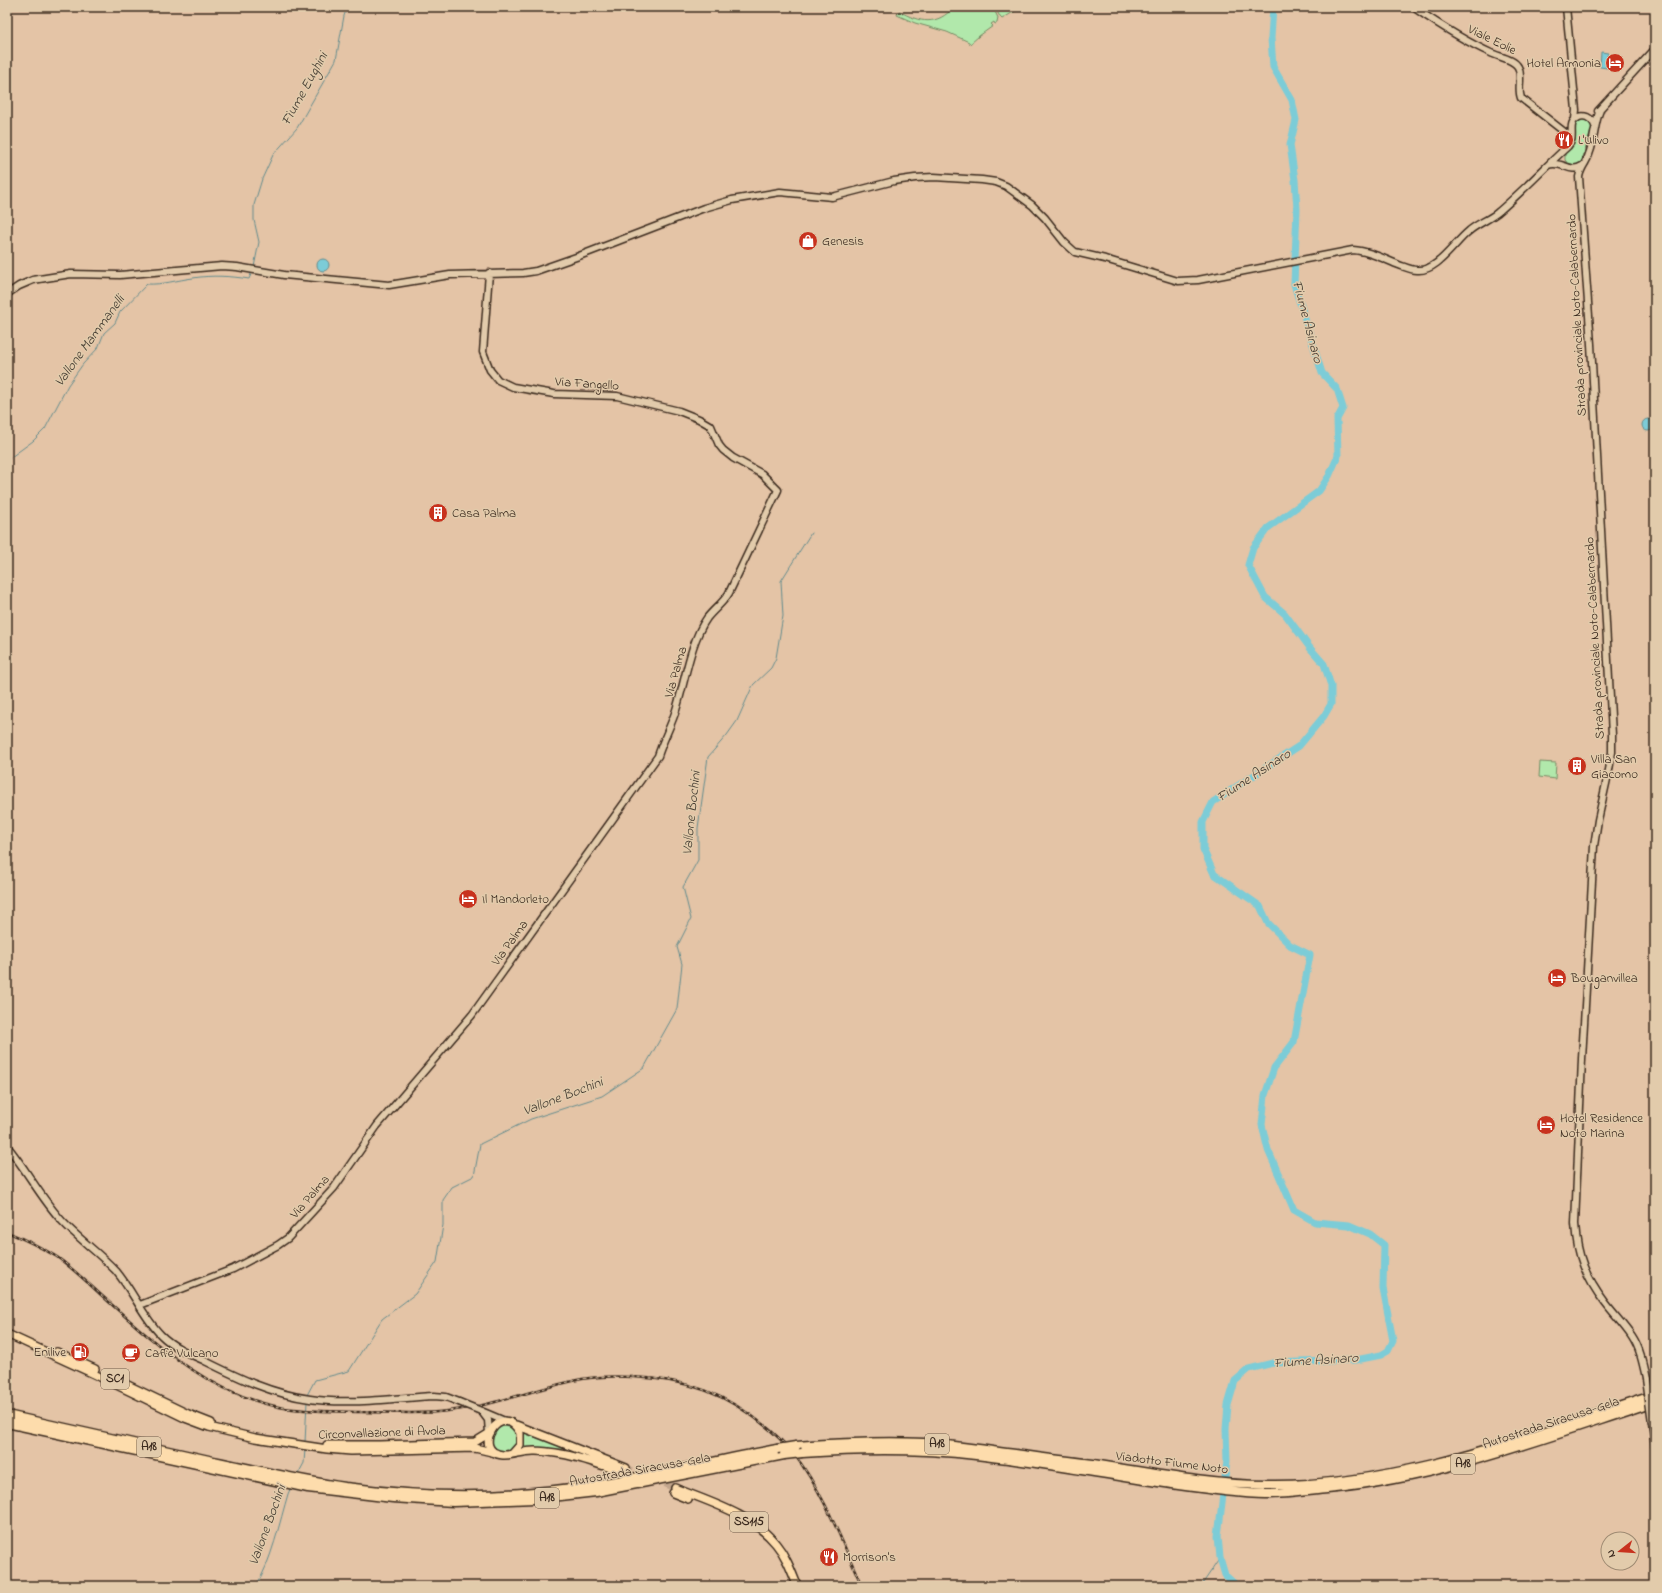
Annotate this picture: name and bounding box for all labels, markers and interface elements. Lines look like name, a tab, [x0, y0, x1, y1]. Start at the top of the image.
street label: Viale Eolie	[1464, 20, 1520, 60]
water label: Fiume Eughini	[276, 47, 335, 130]
hotel icon: Hotel Armonia	[1604, 52, 1626, 74]
place label: Hotel Armonia	[1526, 54, 1601, 73]
restaurant icon: L'Ulivo	[1553, 129, 1575, 151]
place label: L'Ulivo	[1578, 131, 1609, 150]
street label: Strada provinciale Noto-Calabernardo	[1562, 213, 1592, 417]
shop icon: Genesis	[797, 230, 819, 252]
place label: Genesis	[822, 232, 864, 251]
water label: Fiume Asinaro	[1286, 278, 1328, 366]
water label: Vallone Mammanelli	[50, 290, 131, 391]
street label: Via Fangello	[553, 372, 620, 397]
building icon: Casa Palma	[427, 502, 449, 524]
place label: Casa Palma	[452, 504, 516, 523]
street label: Strada provinciale Noto-Calabernardo	[1580, 536, 1610, 740]
street label: Via Palma	[659, 644, 692, 701]
water label: Fiume Asinaro	[1213, 744, 1296, 808]
place label: Villa San Giacomo	[1590, 750, 1638, 784]
building icon: Villa San Giacomo	[1566, 755, 1588, 777]
water label: Vallone Bochini	[677, 769, 707, 856]
hotel icon: Il Mandorleto	[457, 888, 479, 910]
place label: Il Mandorleto	[482, 890, 549, 909]
street label: Via Palma	[486, 916, 533, 971]
hotel icon: Bouganvillea	[1546, 967, 1568, 989]
place label: Bouganvillea	[1570, 969, 1638, 989]
water label: Vallone Bochini	[520, 1072, 607, 1122]
place label: Hotel Residence Noto Marina	[1560, 1109, 1643, 1143]
hotel icon: Hotel Residence Noto Marina	[1535, 1114, 1557, 1136]
street label: Via Palma	[285, 1171, 334, 1224]
fuel station icon: Enilive	[69, 1341, 91, 1363]
cafe icon: Caffè Vulcano	[120, 1342, 142, 1364]
place label: Enilive	[34, 1343, 66, 1362]
place label: Caffè Vulcano	[145, 1344, 219, 1363]
water label: Fiume Asinaro	[1273, 1348, 1360, 1374]
road number: SC1	[101, 1369, 129, 1389]
street label: Autostrada Siracusa-Gela	[1480, 1392, 1622, 1454]
street label: Circonvallazione di Avola	[318, 1421, 446, 1445]
road number: A18	[925, 1434, 949, 1454]
road number: A18	[137, 1437, 161, 1457]
street label: Viadotto Fiume Noto	[1114, 1447, 1229, 1479]
street label: Autostrada Siracusa-Gela	[568, 1448, 712, 1492]
road number: A18	[1451, 1454, 1475, 1474]
water label: Vallone Bochini	[244, 1480, 293, 1568]
road number: A18	[535, 1488, 559, 1508]
road number: SS115	[730, 1512, 768, 1532]
north arrow	[1600, 1531, 1640, 1571]
restaurant icon: Morrison's	[818, 1546, 840, 1568]
place label: Morrison's	[843, 1548, 896, 1567]
text: N	[1603, 1548, 1620, 1560]

